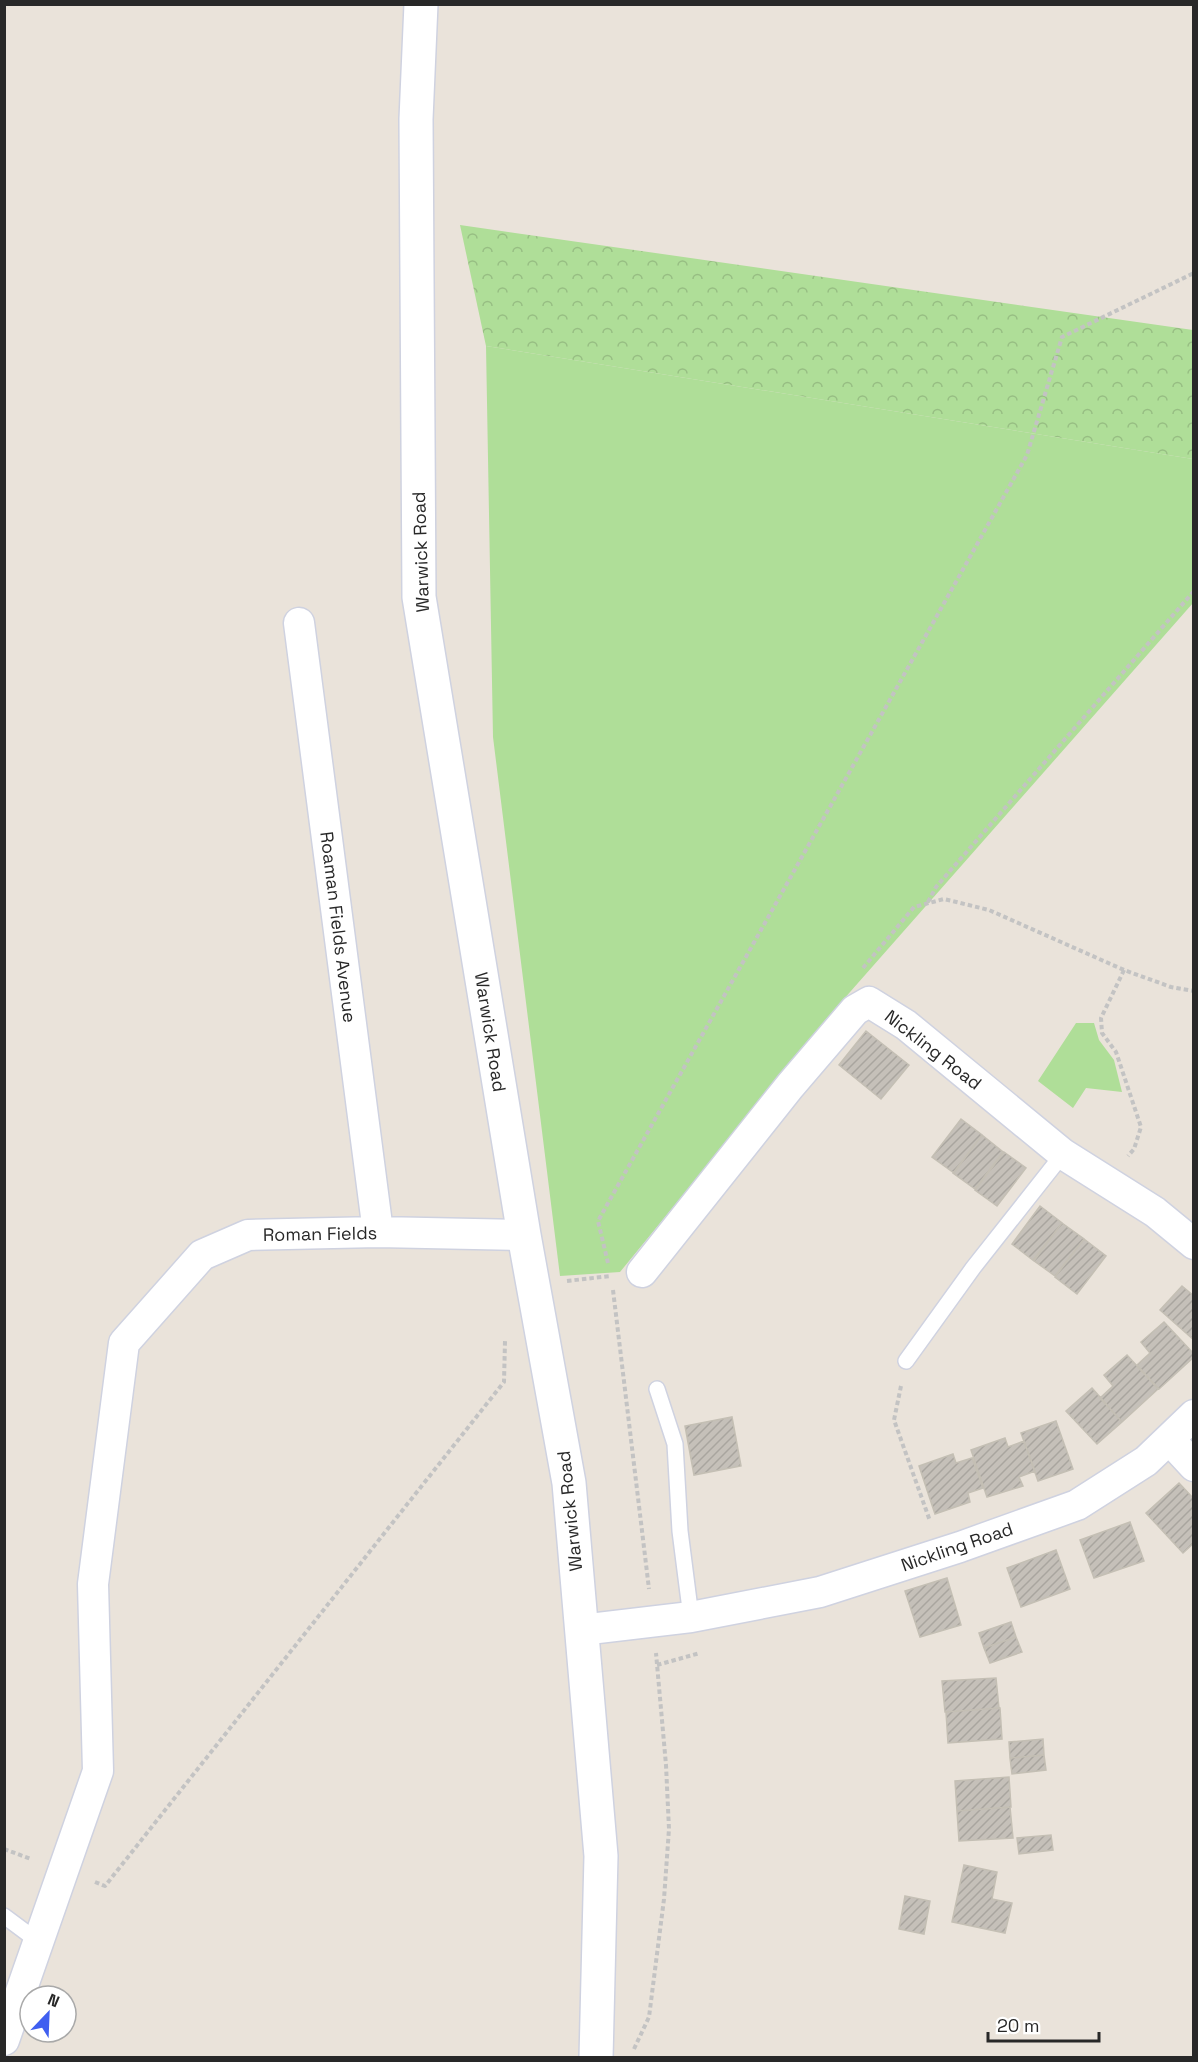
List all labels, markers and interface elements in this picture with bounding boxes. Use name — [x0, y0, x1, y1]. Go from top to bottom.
street label: Warwick Road — [407, 491, 434, 613]
street label: Roaman Fields Avenue — [315, 830, 362, 1024]
street label: Warwick Road — [470, 970, 511, 1093]
street label: Nickling Road — [880, 1005, 986, 1095]
street label: Roman Fields — [263, 1221, 377, 1246]
street label: Warwick Road — [552, 1450, 587, 1572]
street label: Nickling Road — [898, 1517, 1016, 1576]
north arrow — [18, 1984, 78, 2044]
text: N — [45, 1989, 63, 2012]
scale bar — [988, 2005, 1099, 2043]
text: 20 m — [997, 2014, 1040, 2037]

